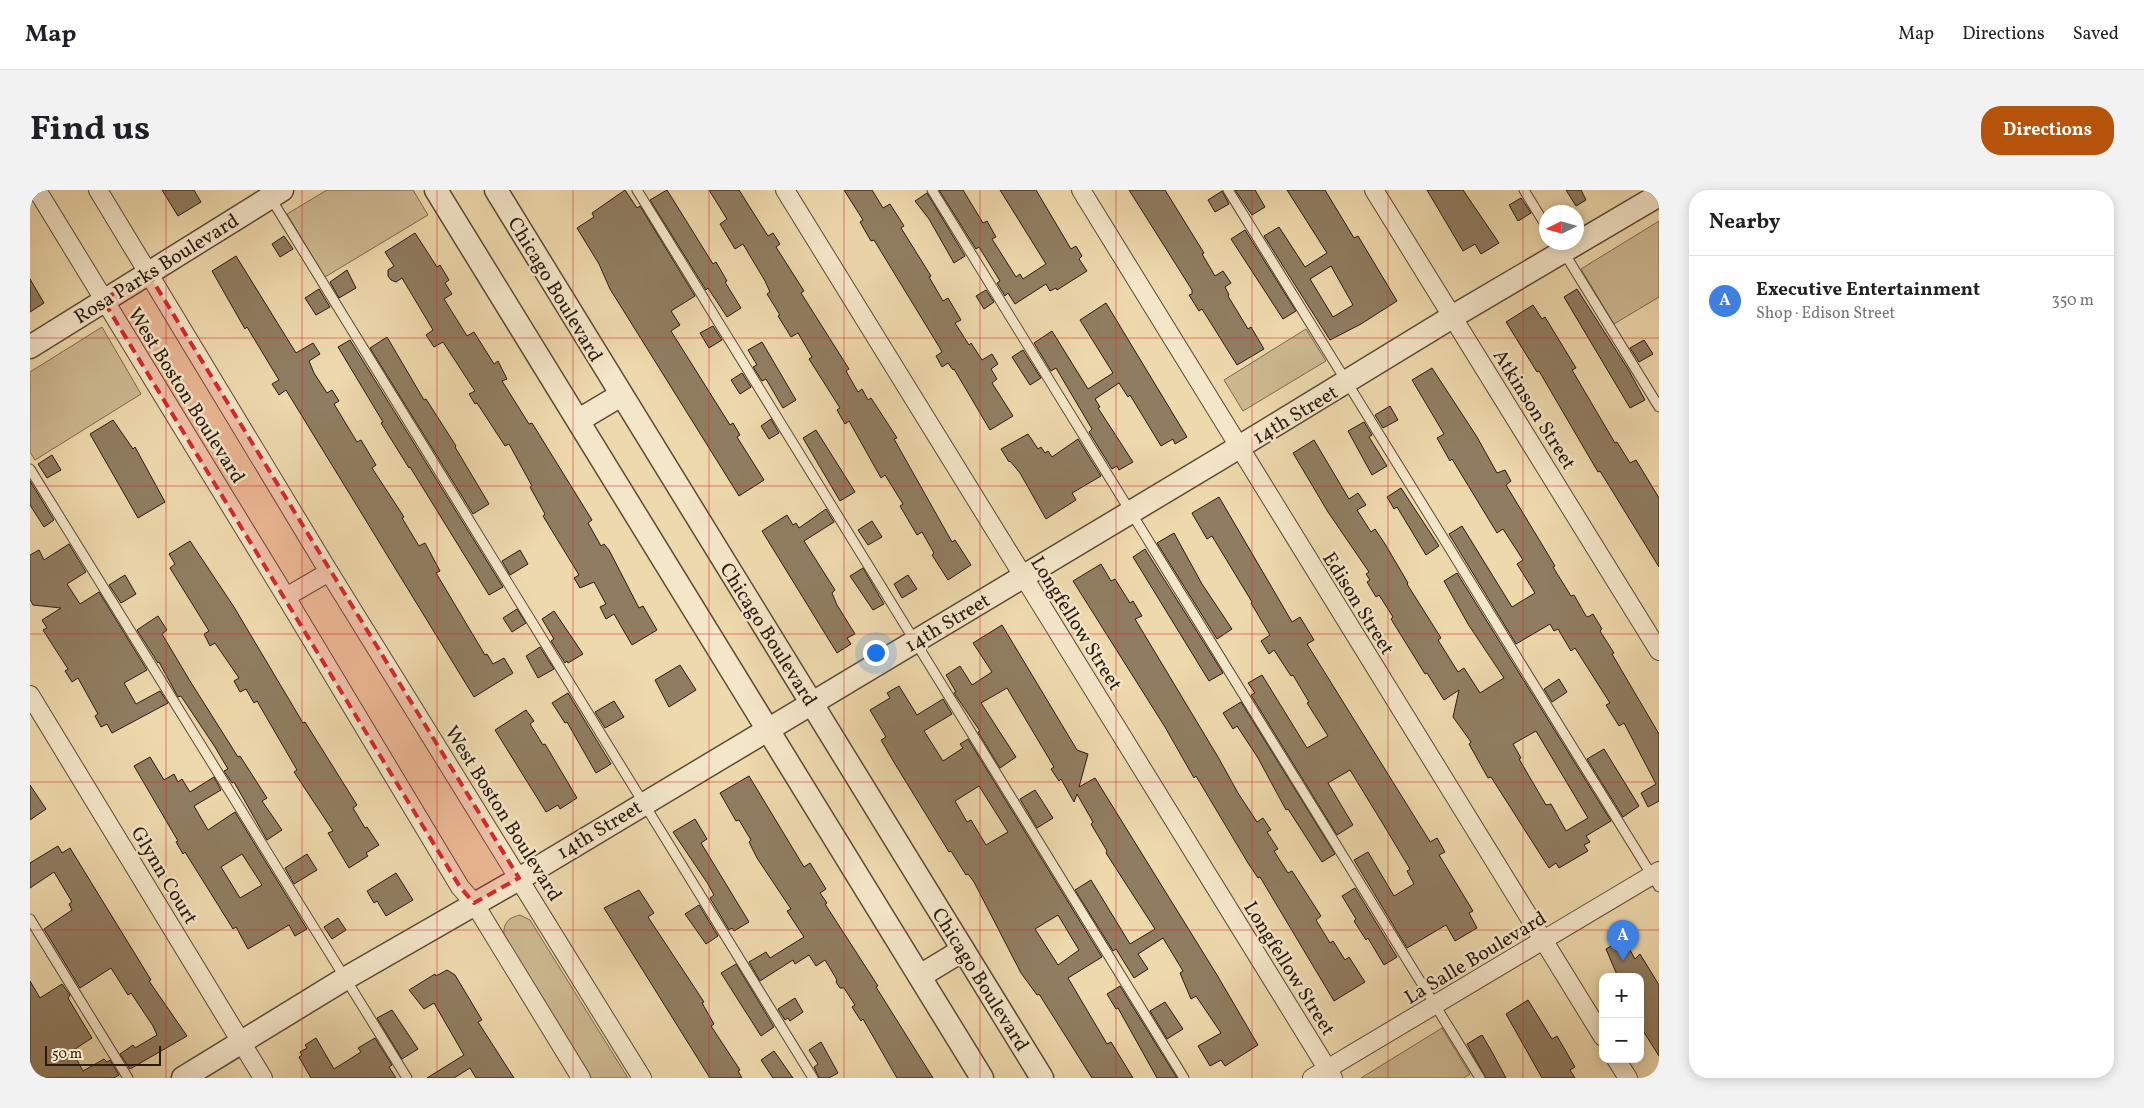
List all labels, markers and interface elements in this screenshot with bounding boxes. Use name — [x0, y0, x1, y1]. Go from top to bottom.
text: Map — [25, 18, 76, 52]
text: Map — [1898, 22, 1934, 47]
text: Directions — [1962, 22, 2045, 47]
text: Saved — [2073, 22, 2119, 47]
text: Find us — [30, 106, 150, 154]
button: Directions — [1981, 106, 2114, 155]
north arrow — [1539, 205, 1584, 250]
street label: Rosa Parks Boulevard — [69, 208, 245, 332]
text: Nearby — [1709, 208, 1780, 237]
street label: Chicago Boulevard — [500, 212, 609, 368]
text: Executive Entertainment — [1756, 277, 1980, 303]
text: A — [1719, 290, 1731, 312]
text: 350 m — [2051, 290, 2094, 312]
street label: West Boston Boulevard — [120, 303, 251, 489]
text: Shop · Edison Street — [1756, 303, 1895, 325]
street label: Atkinson Street — [1485, 344, 1582, 476]
street label: 14th Street — [1248, 379, 1344, 452]
street label: Edison Street — [1314, 547, 1400, 661]
street label: Longfellow Street — [1023, 551, 1128, 697]
street label: Chicago Boulevard — [712, 558, 823, 712]
street label: 14th Street — [900, 587, 996, 660]
your location — [863, 640, 889, 666]
street label: West Boston Boulevard — [437, 721, 568, 907]
street label: 14th Street — [552, 794, 648, 867]
street label: Glynn Court — [123, 822, 204, 930]
street label: Longfellow Street — [1236, 896, 1341, 1042]
street label: Chicago Boulevard — [924, 903, 1035, 1057]
street label: La Salle Boulevard — [1400, 905, 1552, 1012]
pin: A — [1607, 920, 1639, 961]
map controls — [1599, 973, 1644, 1063]
button: + — [1599, 973, 1644, 1018]
button: − — [1599, 1018, 1644, 1063]
scale bar — [45, 1043, 161, 1066]
text: 50 m — [52, 1045, 82, 1064]

